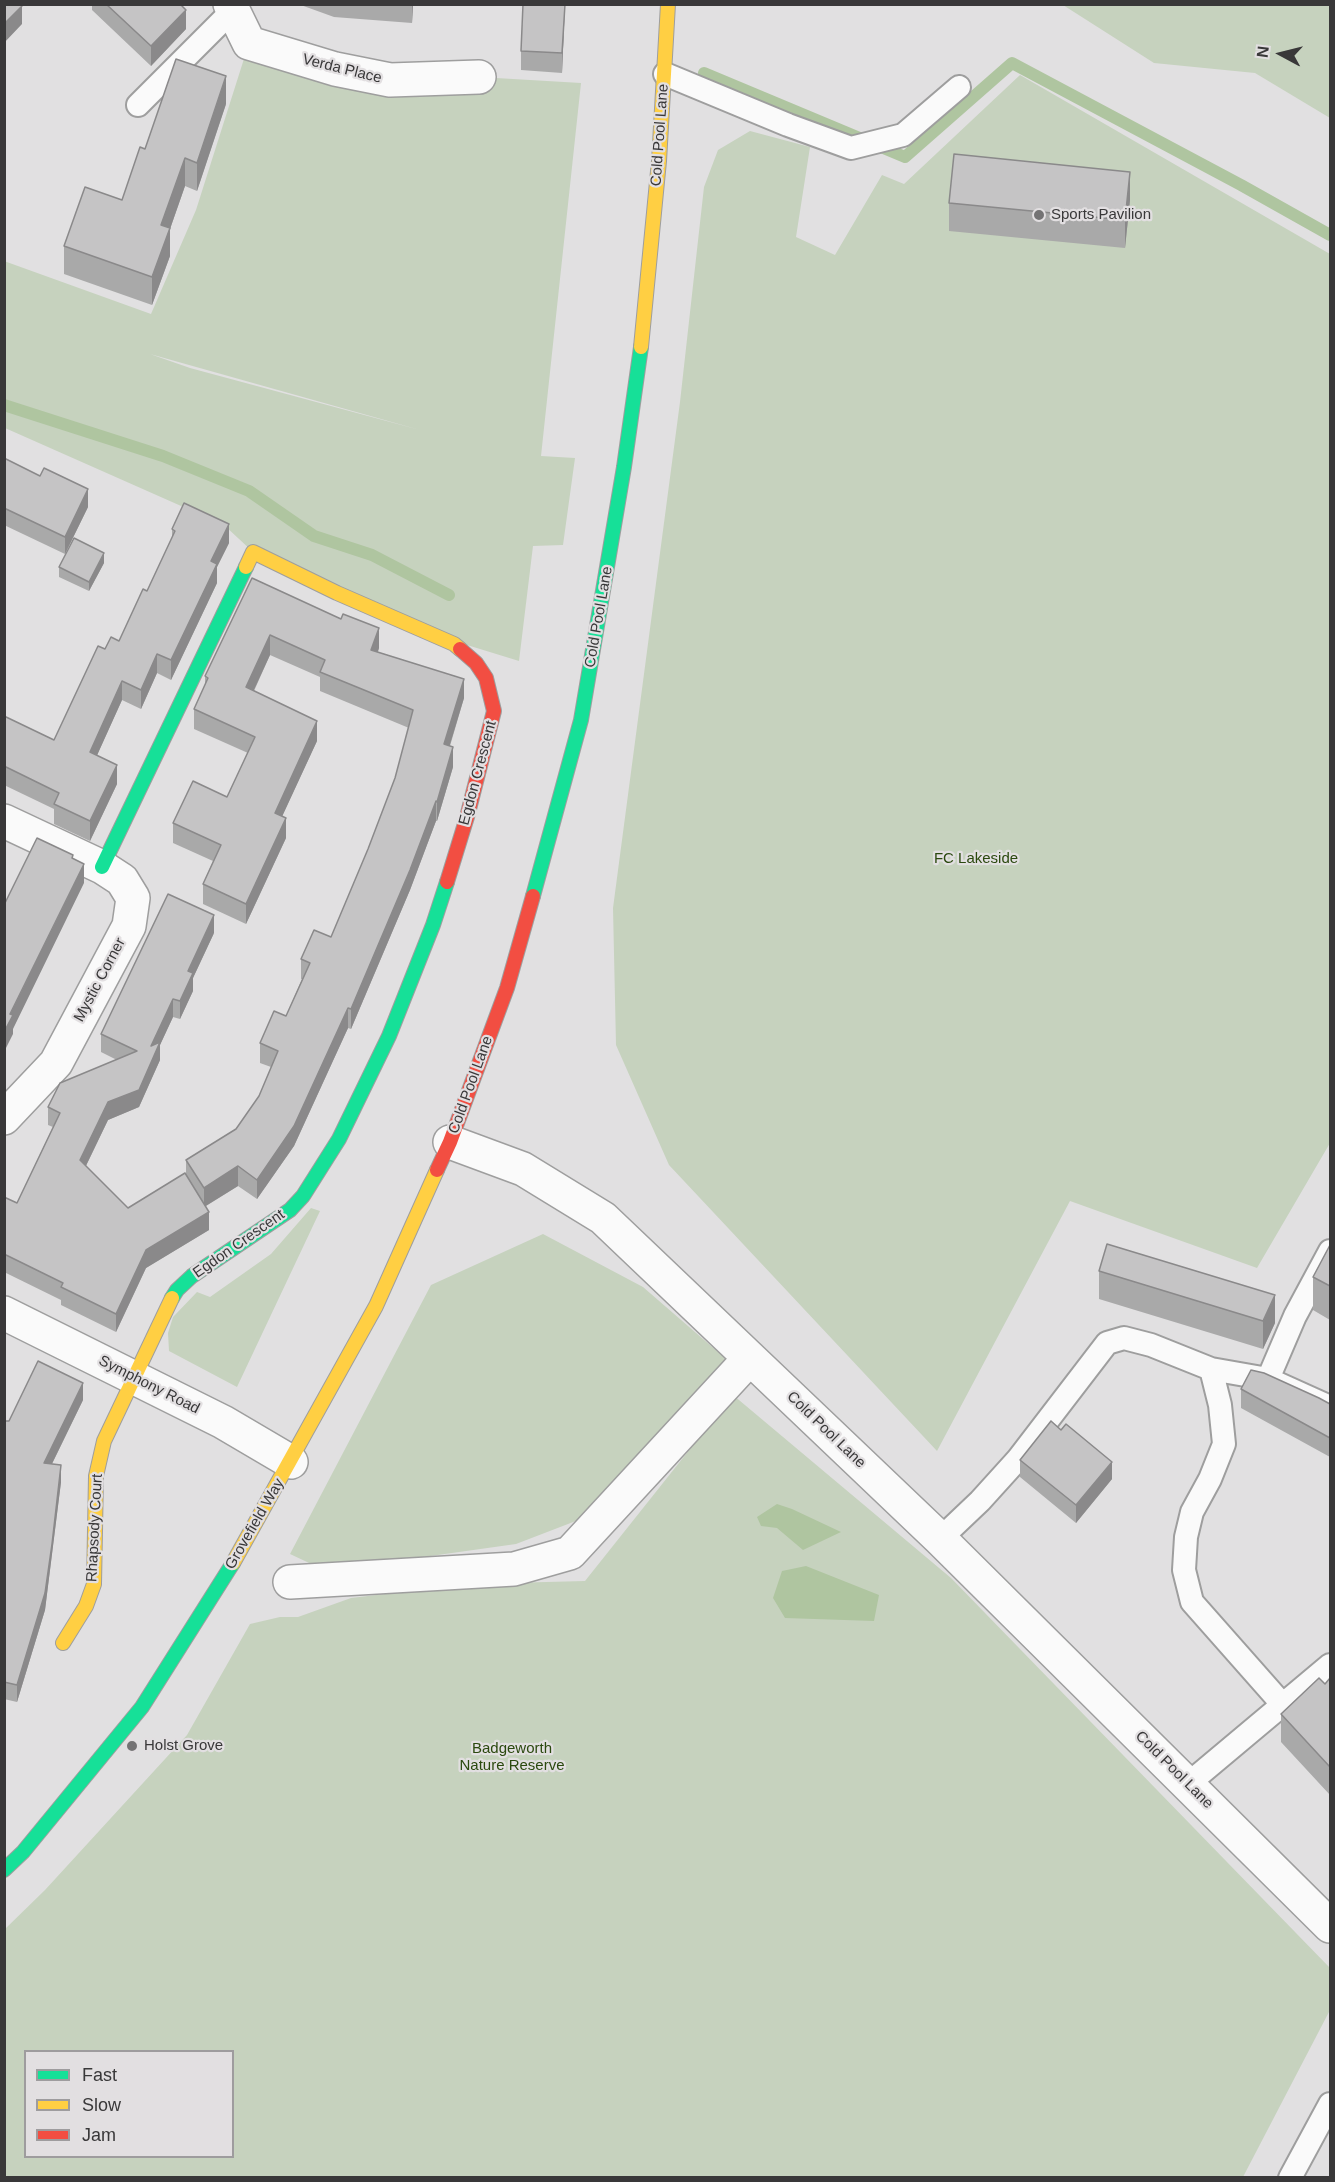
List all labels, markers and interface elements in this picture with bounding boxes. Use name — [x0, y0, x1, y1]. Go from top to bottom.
north arrow — [1251, 24, 1311, 84]
text: N — [1253, 45, 1272, 59]
street label: Verda Place — [301, 50, 383, 88]
street label: Cold Pool Lane — [647, 83, 673, 187]
place label: Sports Pavilion — [1051, 206, 1151, 224]
marker: Sports Pavilion — [1032, 208, 1046, 222]
street label: Cold Pool Lane — [581, 565, 617, 669]
street label: Egdon Crescent — [455, 719, 501, 827]
park label: FC Lakeside — [934, 850, 1018, 868]
street label: Mystic Corner — [70, 935, 130, 1025]
street label: Cold Pool Lane — [445, 1034, 497, 1136]
street label: Egdon Crescent — [190, 1206, 288, 1282]
street label: Symphony Road — [96, 1352, 202, 1418]
street label: Cold Pool Lane — [783, 1388, 869, 1472]
street label: Rhapsody Court — [83, 1473, 107, 1583]
street label: Grovefield Way — [222, 1475, 288, 1573]
street label: Cold Pool Lane — [1131, 1727, 1217, 1813]
place label: Holst Grove — [144, 1737, 223, 1755]
marker: Holst Grove — [125, 1739, 139, 1753]
park label: Badgeworth Nature Reserve — [459, 1740, 565, 1775]
legend — [24, 2050, 234, 2158]
text: Fast — [82, 2065, 117, 2085]
text: Slow — [82, 2095, 121, 2115]
text: Jam — [82, 2125, 116, 2145]

